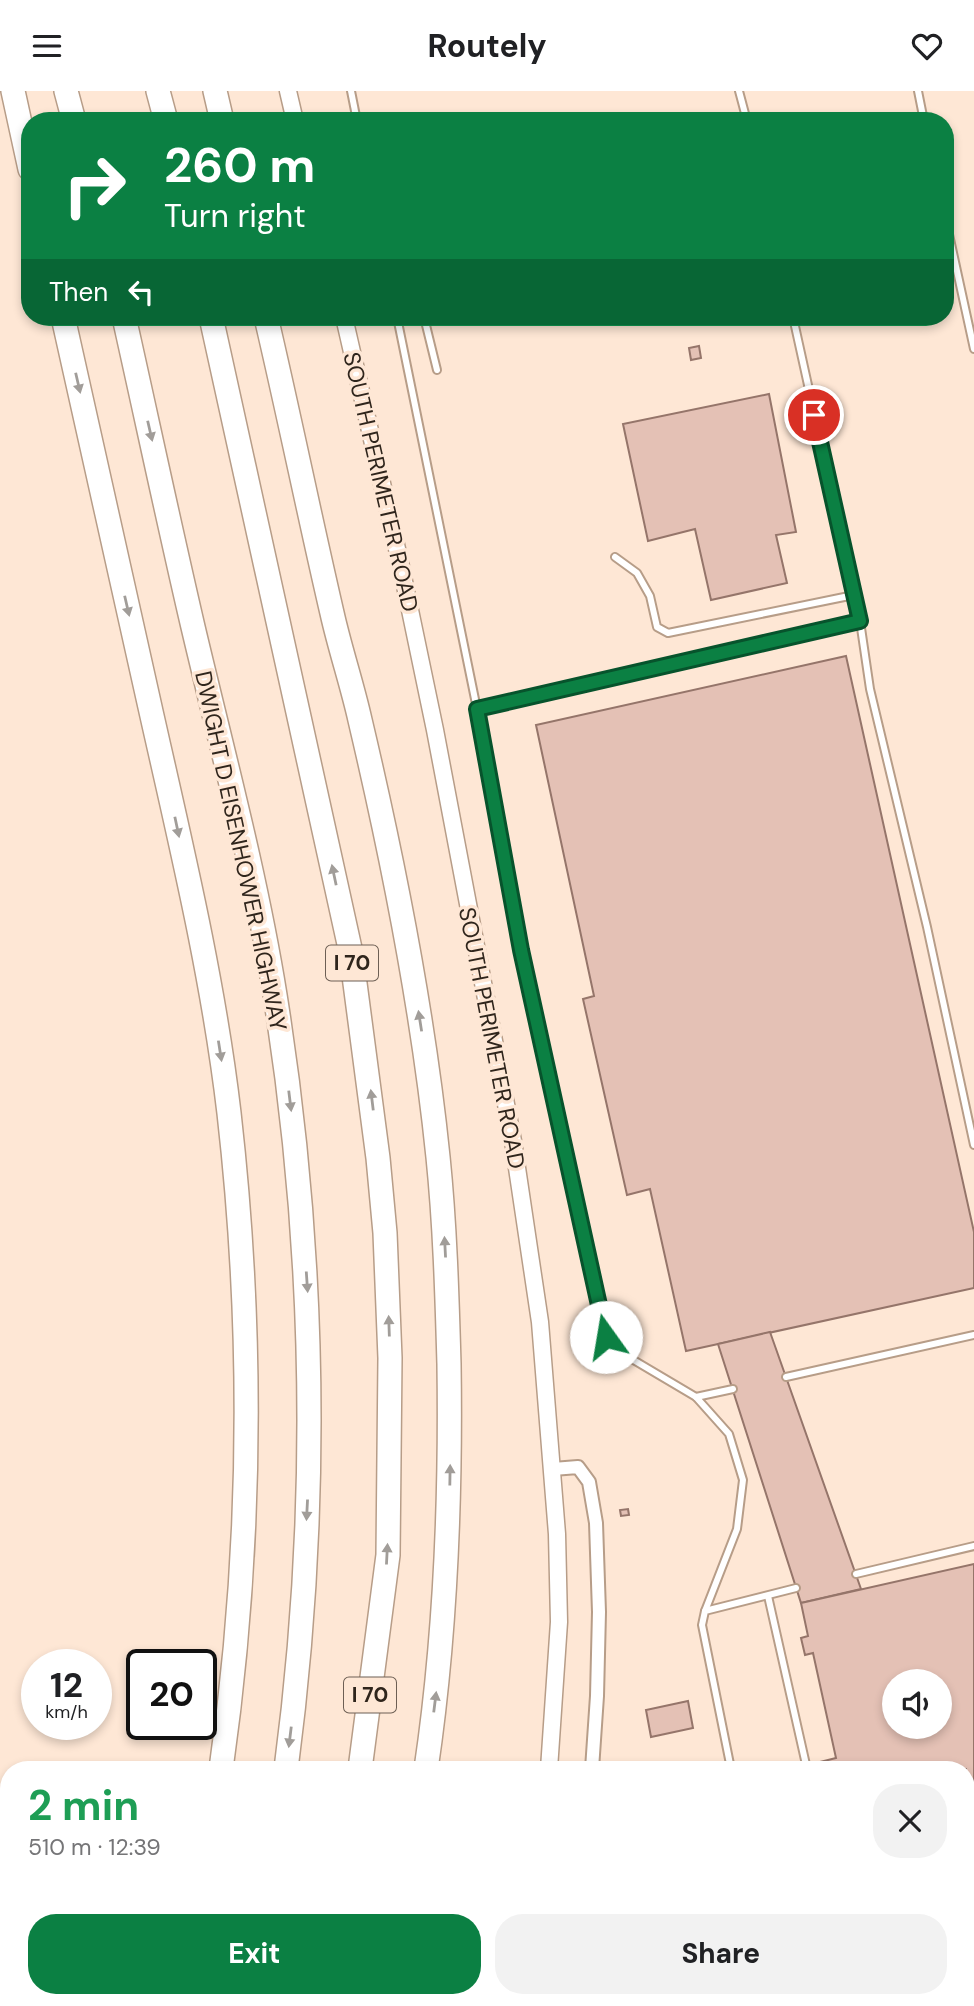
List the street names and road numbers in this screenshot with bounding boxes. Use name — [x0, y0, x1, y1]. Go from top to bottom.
street label: SOUTH PERIMETER ROAD — [336, 349, 426, 615]
street label: DWIGHT D EISENHOWER HIGHWAY — [188, 668, 294, 1034]
street label: SOUTH PERIMETER ROAD — [452, 905, 532, 1171]
road number: I 70 — [326, 945, 378, 981]
road number: I 70 — [344, 1677, 396, 1713]

